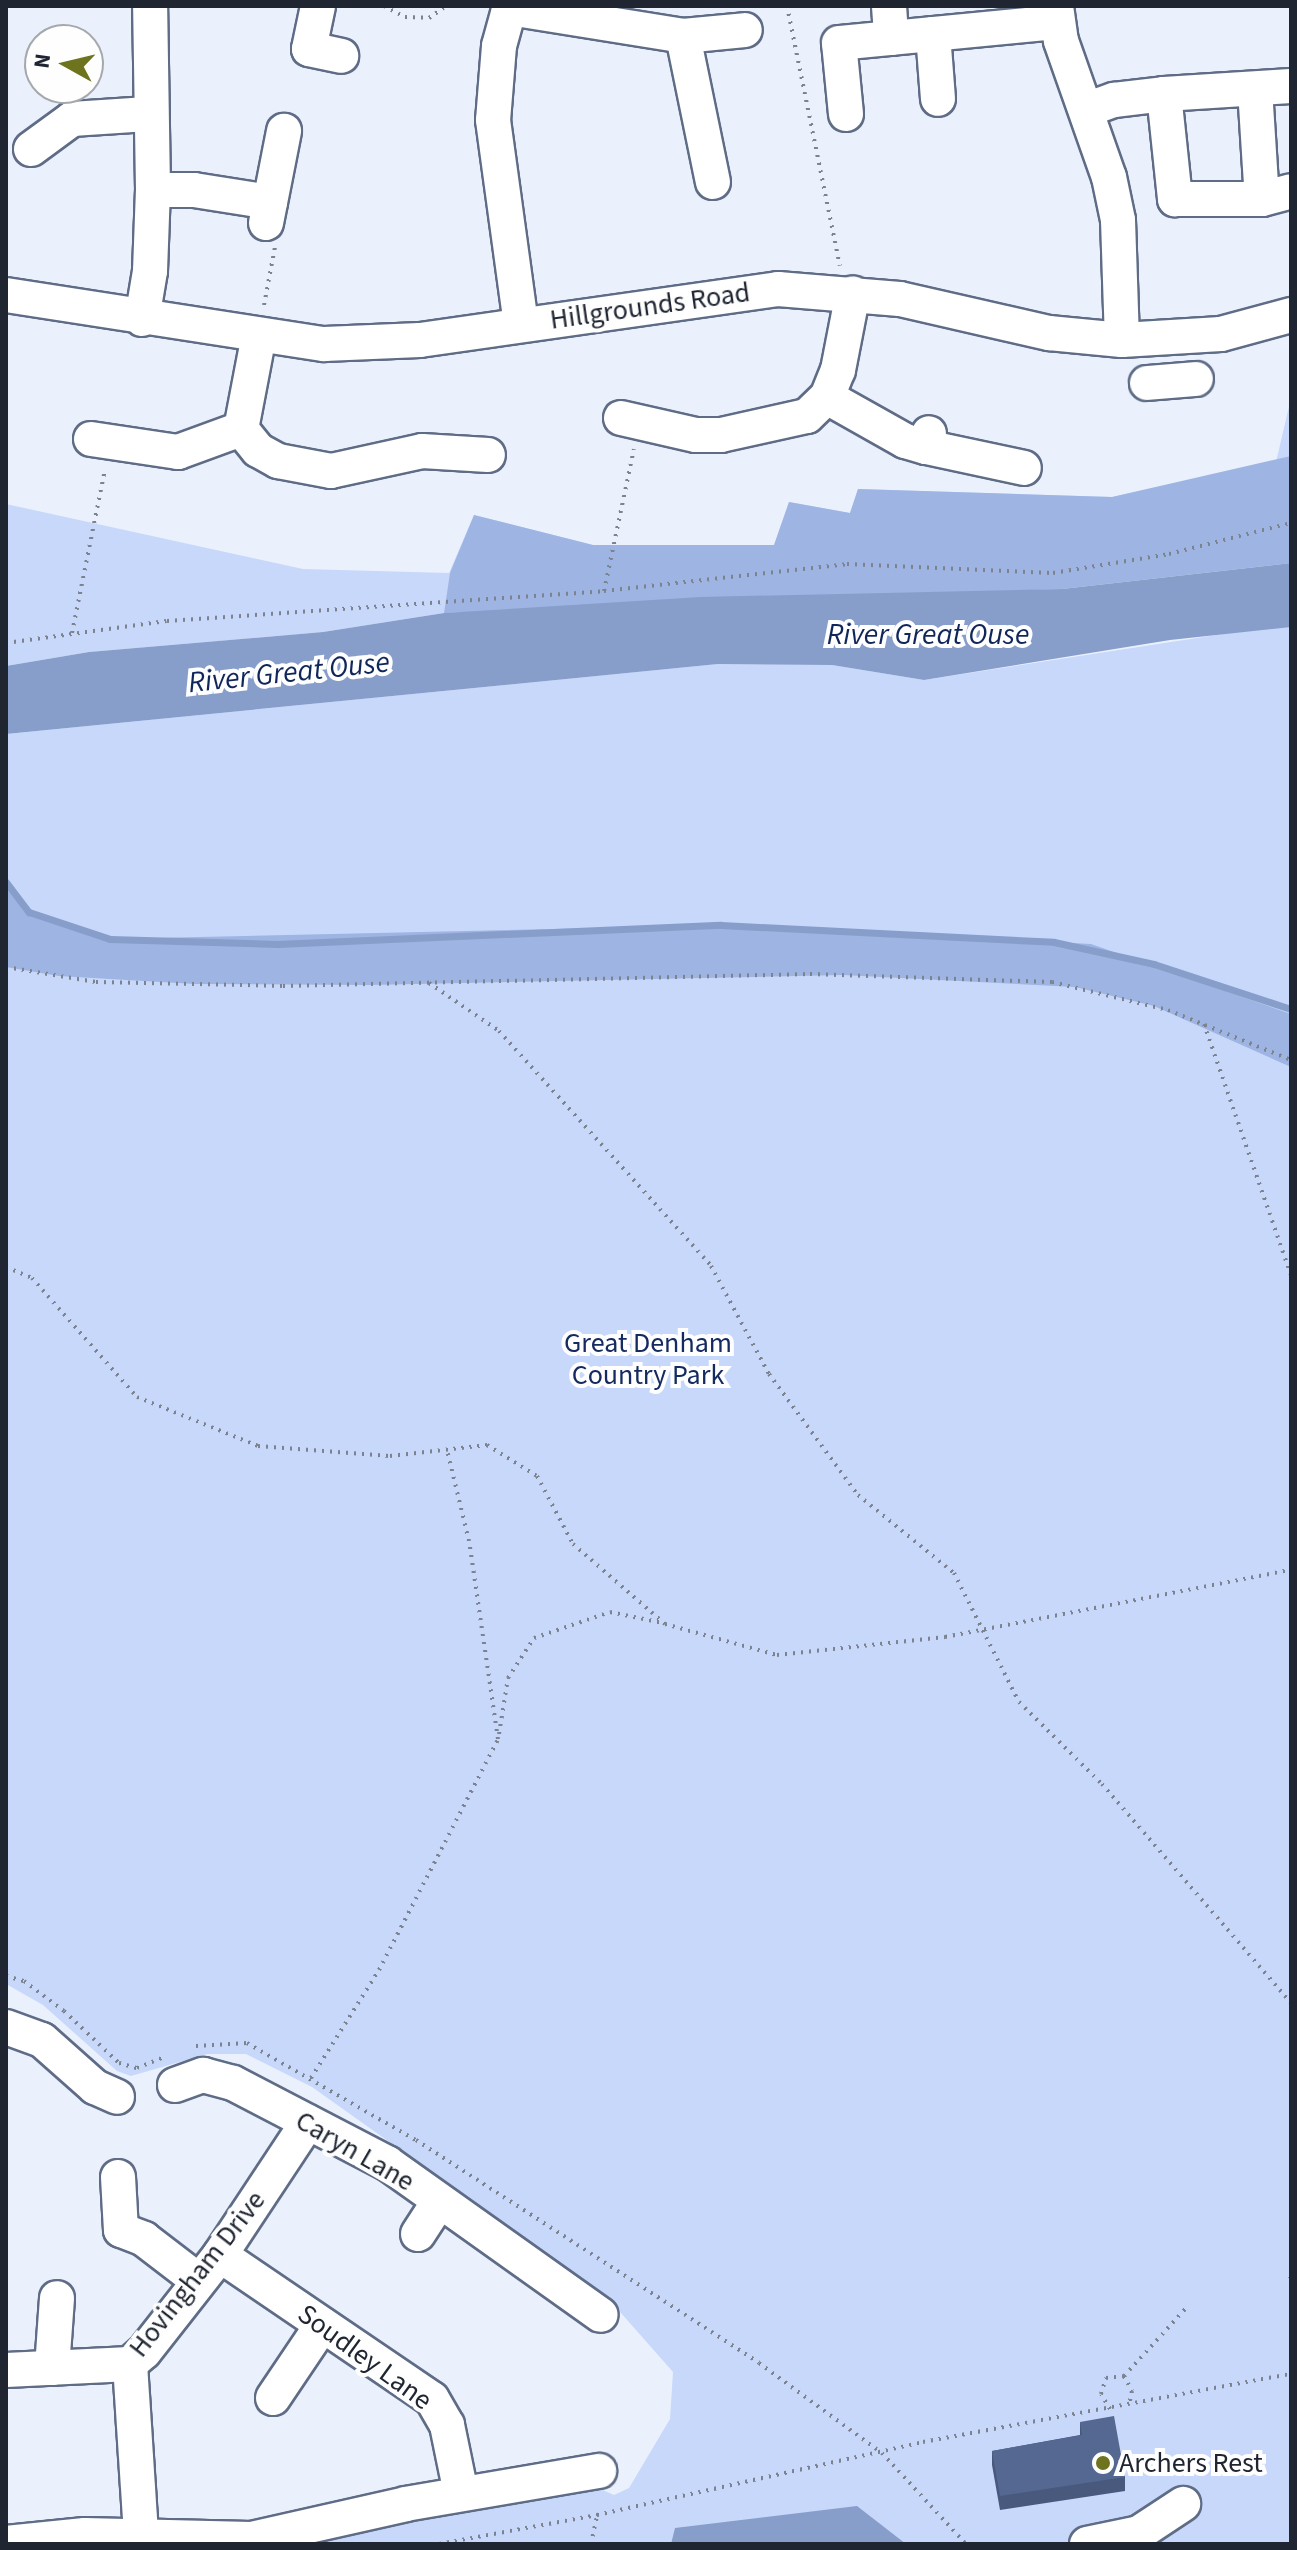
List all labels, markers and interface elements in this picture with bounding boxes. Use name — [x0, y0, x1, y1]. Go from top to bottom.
north arrow — [24, 24, 104, 104]
text: N — [25, 51, 59, 70]
street label: Hillgrounds Road — [548, 275, 752, 337]
water label: River Great Ouse — [827, 617, 1029, 653]
water label: River Great Ouse — [186, 645, 392, 701]
park label: Great Denham Country Park — [564, 1326, 732, 1392]
street label: Caryn Lane — [290, 2104, 420, 2198]
street label: Hovingham Drive — [122, 2184, 272, 2364]
street label: Soudley Lane — [291, 2297, 439, 2417]
place label: Archers Rest — [1119, 2446, 1263, 2480]
marker: Archers Rest — [1094, 2454, 1112, 2472]

